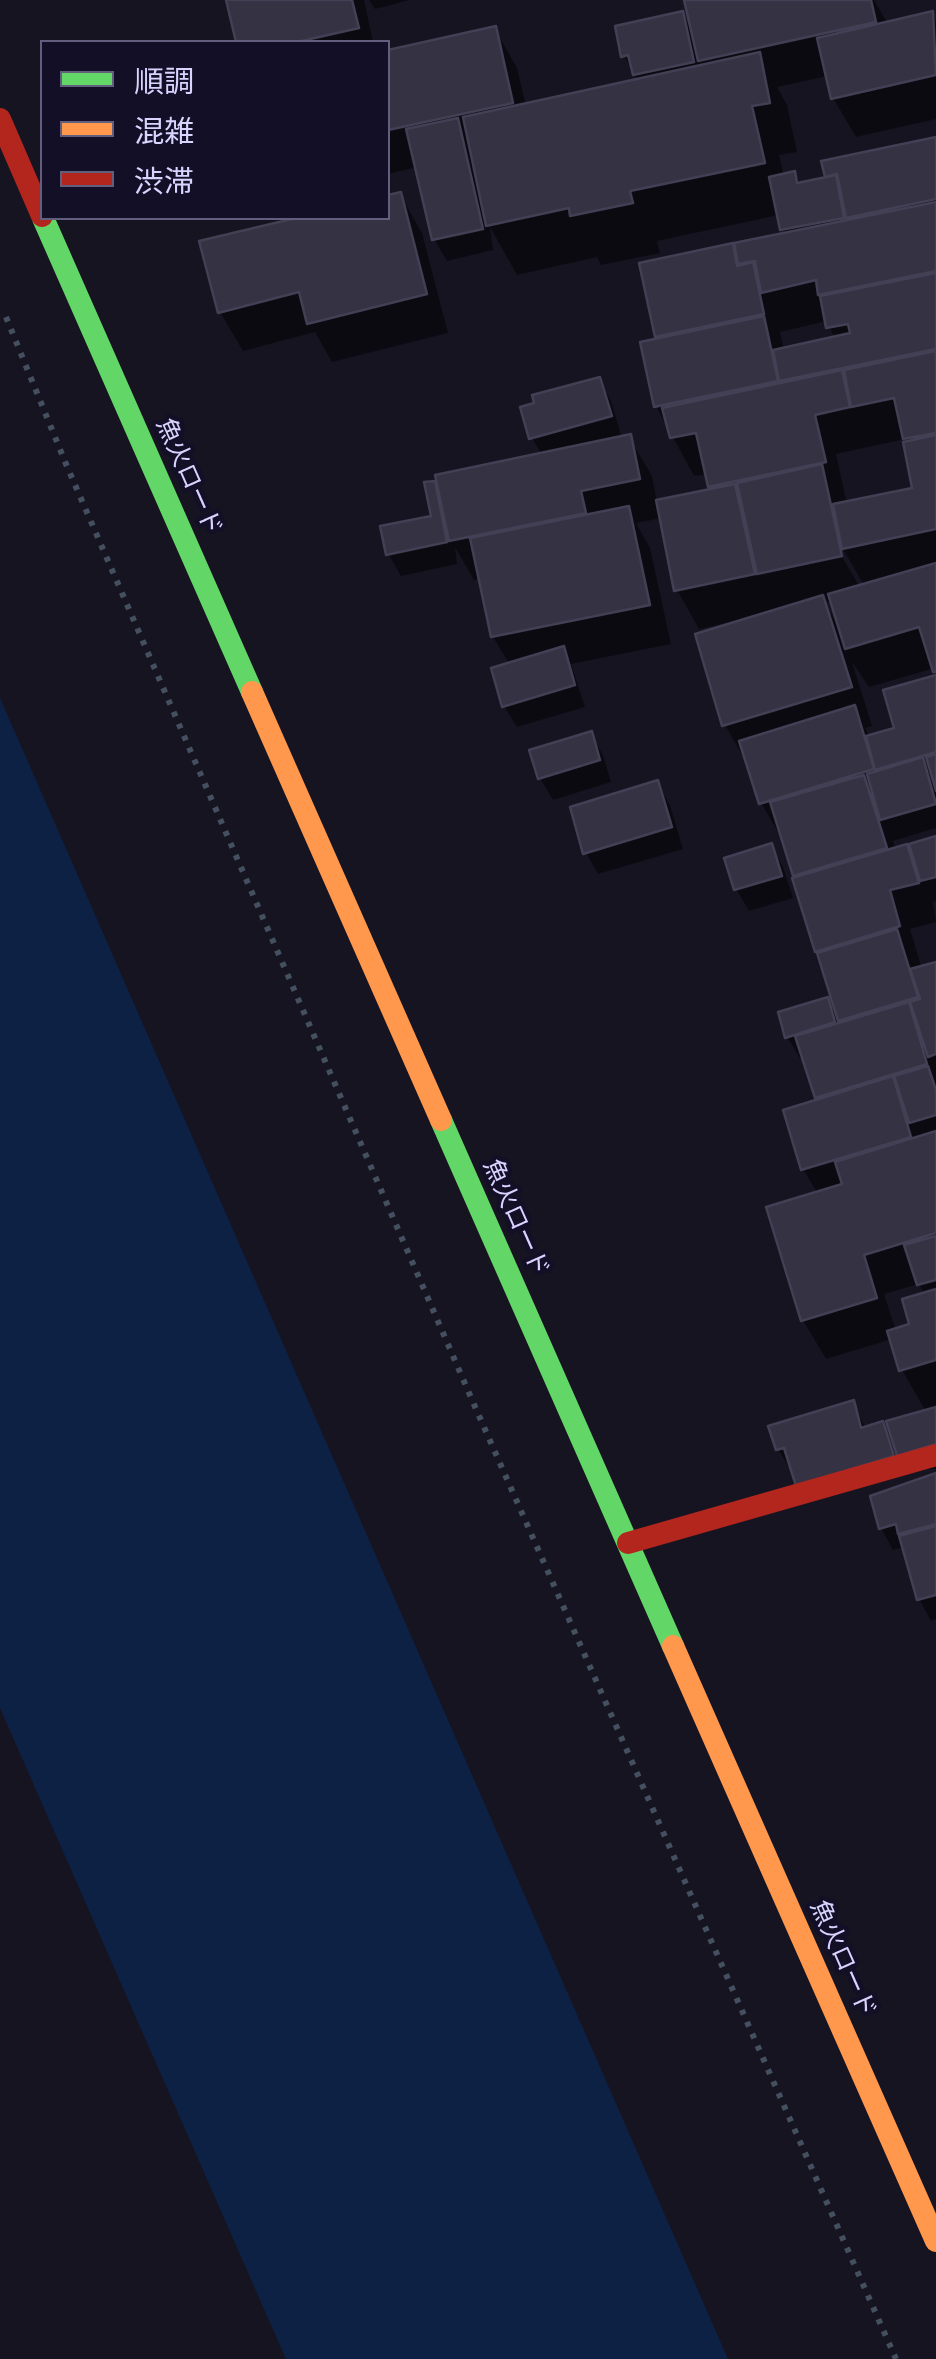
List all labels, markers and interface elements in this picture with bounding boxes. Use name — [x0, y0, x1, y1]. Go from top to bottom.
legend — [40, 40, 390, 220]
text: 順調 — [134, 61, 194, 101]
text: 混雑 — [134, 111, 194, 151]
text: 渋滞 — [134, 161, 194, 201]
street label: 魚火ロード — [149, 414, 227, 540]
street label: 魚火ロード — [476, 1155, 554, 1281]
street label: 魚火ロード — [803, 1896, 881, 2022]

